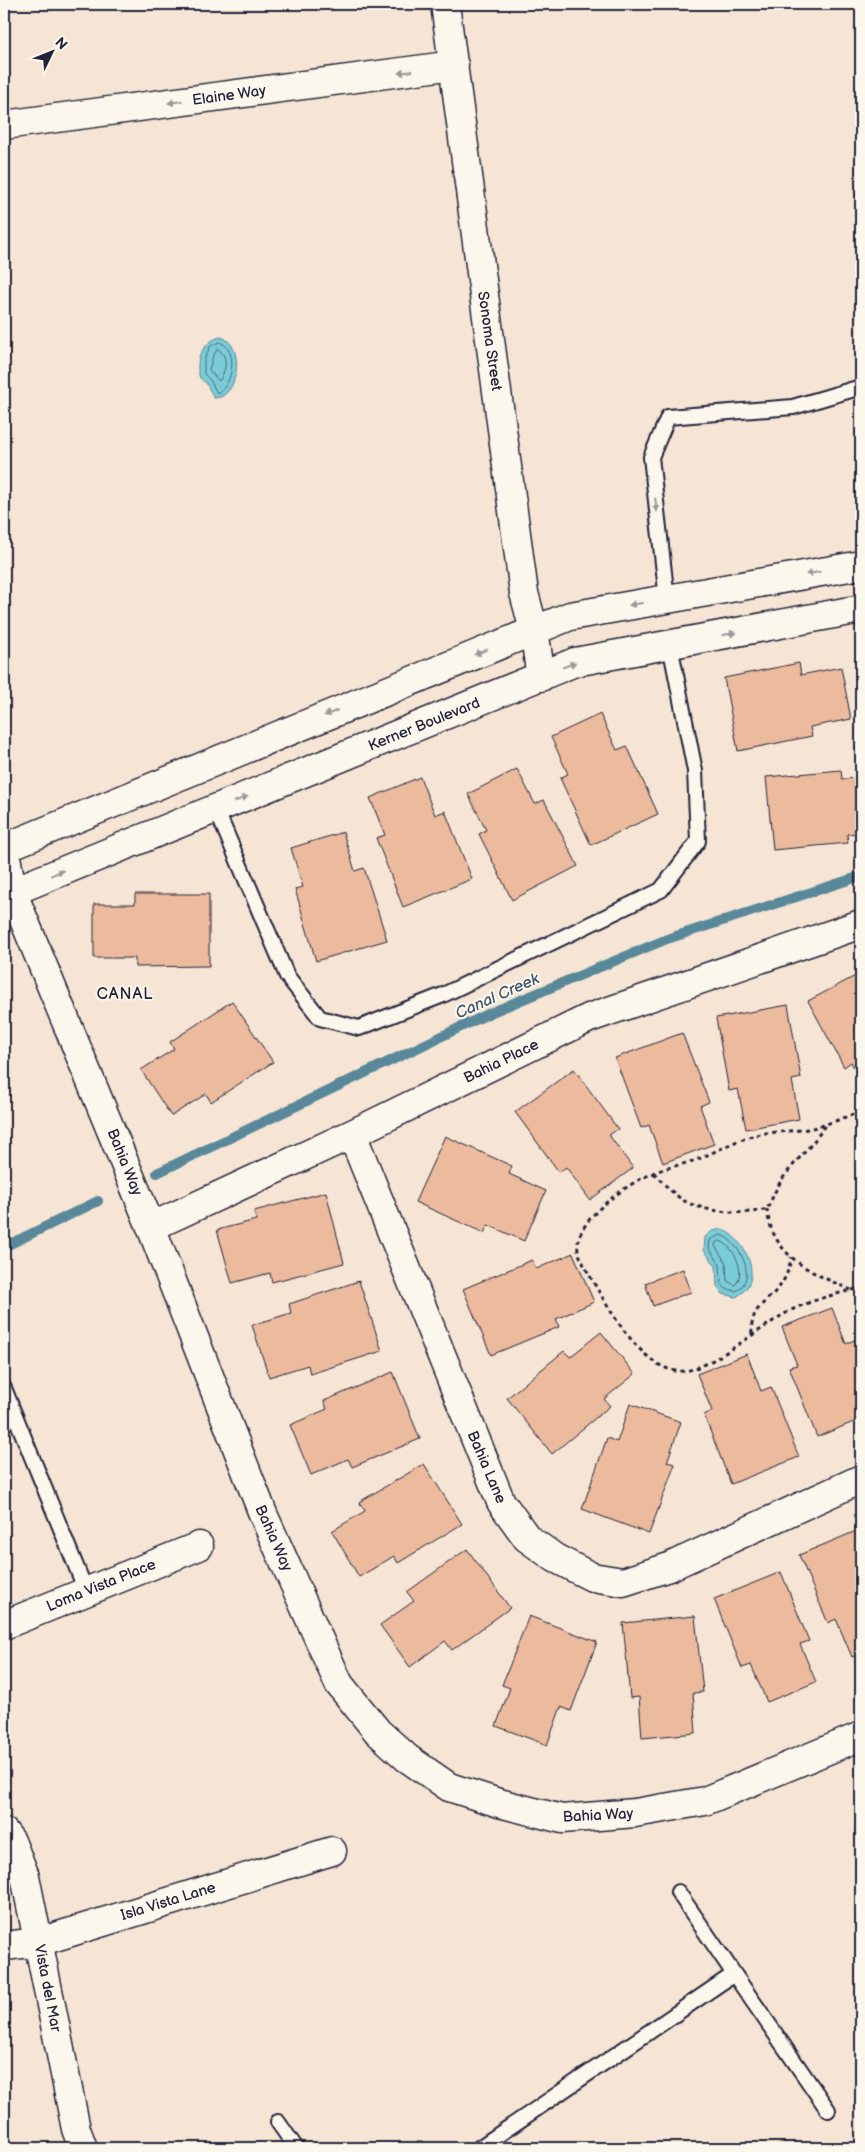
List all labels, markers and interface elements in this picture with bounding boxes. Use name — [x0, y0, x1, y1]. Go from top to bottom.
north arrow — [28, 28, 78, 78]
text: N — [51, 34, 71, 53]
one-way arrow — [397, 68, 413, 76]
street label: Elaine Way — [191, 81, 267, 110]
one-way arrow — [166, 98, 182, 106]
street label: Sonoma Street — [473, 290, 506, 392]
one-way arrow — [653, 498, 661, 514]
one-way arrow — [805, 569, 821, 577]
one-way arrow — [628, 601, 644, 609]
one-way arrow — [721, 629, 737, 637]
one-way arrow — [474, 648, 489, 656]
one-way arrow — [562, 661, 577, 668]
street label: Kerner Boulevard — [365, 693, 483, 756]
one-way arrow — [324, 710, 338, 718]
one-way arrow — [233, 794, 248, 802]
one-way arrow — [50, 868, 65, 876]
water label: Canal Creek — [453, 969, 544, 1023]
district label: CANAL — [96, 985, 154, 1004]
street label: Bahia Place — [461, 1035, 542, 1088]
street label: Bahia Way — [103, 1126, 147, 1199]
street label: Bahia Lane — [463, 1428, 510, 1506]
street label: Bahia Way — [251, 1502, 297, 1575]
street label: Loma Vista Place — [44, 1555, 159, 1616]
street label: Bahia Way — [562, 1804, 634, 1827]
street label: Isla Vista Lane — [118, 1878, 218, 1925]
street label: Vista del Mar — [30, 1943, 65, 2034]

